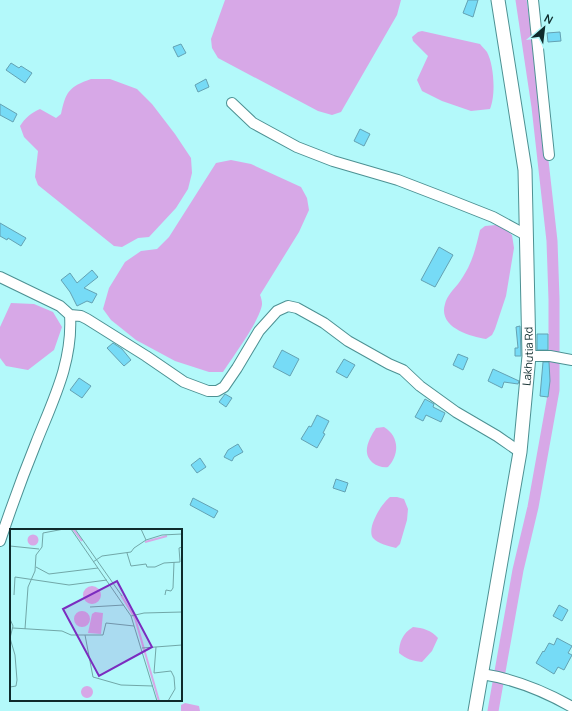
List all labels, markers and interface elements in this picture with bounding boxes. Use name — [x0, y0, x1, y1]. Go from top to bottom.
north arrow — [524, 8, 564, 48]
text: N — [542, 10, 556, 27]
street label: Lakhutia Rd — [518, 327, 536, 386]
inset map — [10, 529, 182, 701]

